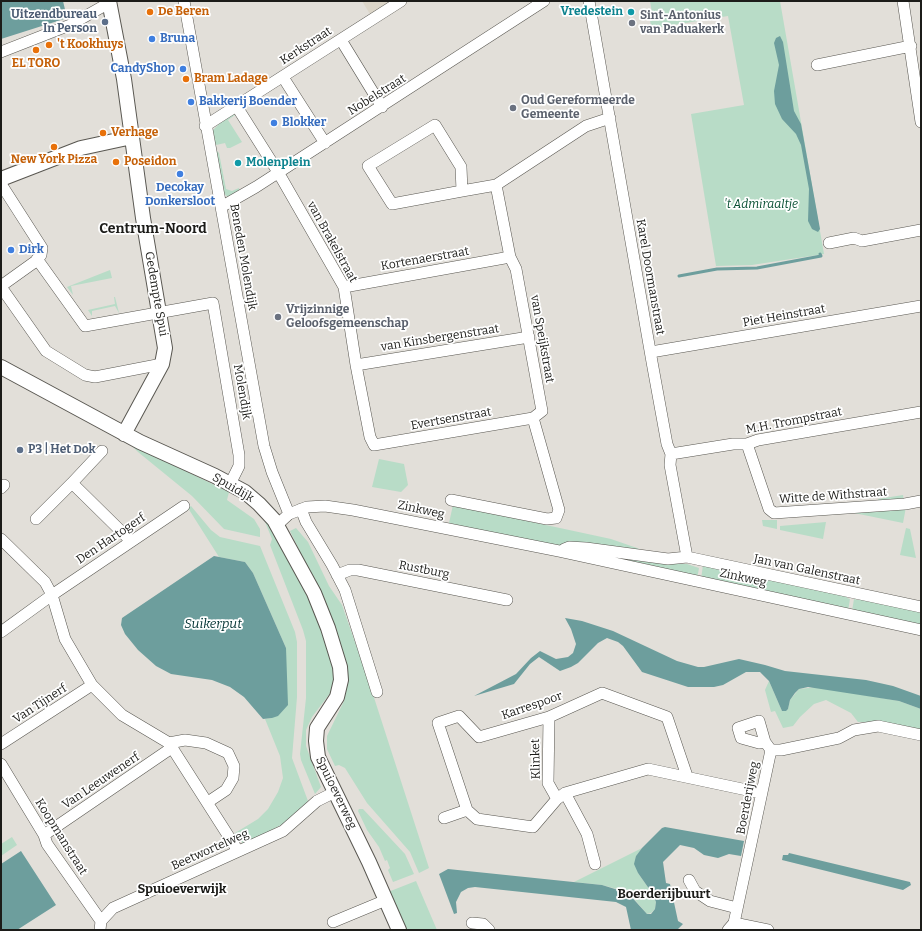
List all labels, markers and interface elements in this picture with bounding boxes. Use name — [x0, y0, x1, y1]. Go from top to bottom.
place label: De Beren — [158, 5, 209, 19]
place label: Vredestein — [560, 5, 623, 19]
marker: De Beren — [145, 7, 155, 17]
marker: Vredestein — [626, 7, 636, 17]
place label: Uitzendbureau In Person — [11, 8, 97, 36]
place label: Sint-Antonius van Paduakerk — [640, 9, 724, 37]
marker: Uitzendbureau In Person — [100, 17, 110, 27]
marker: Sint-Antonius van Paduakerk — [627, 18, 637, 28]
street label: Kerkstraat — [278, 24, 334, 68]
place label: Bruna — [160, 32, 195, 46]
marker: Bruna — [147, 34, 157, 44]
place label: 't Kookhuys — [57, 38, 123, 52]
marker: 't Kookhuys — [44, 40, 54, 50]
marker: EL TORO — [31, 45, 41, 55]
place label: EL TORO — [12, 57, 60, 71]
place label: CandyShop — [110, 62, 175, 76]
marker: CandyShop — [178, 64, 188, 74]
place label: Bram Ladage — [194, 72, 268, 86]
street label: Nobelstraat — [345, 72, 409, 118]
marker: Bram Ladage — [181, 74, 191, 84]
place label: Oud Gereformeerde Gemeente — [521, 94, 635, 122]
place label: Bakkerij Boender — [199, 95, 297, 109]
marker: Bakkerij Boender — [186, 97, 196, 107]
marker: Oud Gereformeerde Gemeente — [508, 103, 518, 113]
place label: Blokker — [282, 116, 326, 130]
marker: Blokker — [269, 118, 279, 128]
place label: Verhage — [111, 126, 158, 140]
marker: Verhage — [98, 128, 108, 138]
marker: New York Pizza — [49, 142, 59, 152]
place label: New York Pizza — [11, 153, 97, 167]
place label: Poseidon — [124, 155, 176, 169]
place label: Molenplein — [246, 156, 310, 170]
marker: Poseidon — [111, 157, 121, 167]
marker: Molenplein — [233, 158, 243, 168]
marker: Decokay Donkersloot — [175, 169, 185, 179]
place label: Decokay Donkersloot — [145, 181, 215, 209]
park label: 't Admiraaltje — [724, 198, 798, 212]
street label: van Brakelstraat — [304, 199, 360, 285]
street label: Beneden Molendijk — [227, 203, 259, 311]
street label: Karel Doormanstraat — [633, 218, 667, 336]
district label: Centrum-Noord — [99, 221, 207, 237]
place label: Dirk — [19, 243, 44, 257]
street label: Kortenaerstraat — [380, 244, 470, 274]
marker: Dirk — [6, 245, 16, 255]
street label: Gedempte Spui — [141, 251, 171, 337]
street label: van Speijkstraat — [527, 294, 557, 384]
street label: Piet Heinstraat — [742, 302, 826, 330]
place label: Vrijzinnige Geloofsgemeenschap — [286, 303, 408, 331]
marker: Vrijzinnige Geloofsgemeenschap — [273, 312, 283, 322]
street label: van Kinsbergenstraat — [380, 322, 500, 354]
street label: Molendijk — [230, 363, 254, 421]
street label: Evertsenstraat — [410, 405, 492, 433]
street label: M.H. Trompstraat — [745, 405, 843, 437]
place label: P3 | Het Dok — [28, 443, 96, 457]
marker: P3 | Het Dok — [15, 445, 25, 455]
street label: Spuidijk — [210, 470, 256, 506]
street label: Witte de Withstraat — [778, 485, 888, 507]
street label: Zinkweg — [396, 498, 446, 522]
street label: Den Hartogerf — [74, 511, 148, 567]
street label: Jan van Galenstraat — [753, 552, 861, 588]
street label: Rustburg — [397, 558, 451, 582]
street label: Zinkweg — [718, 566, 768, 590]
water label: Suikerput — [184, 616, 242, 632]
street label: Van Tijnerf — [11, 681, 69, 727]
street label: Karrespoor — [500, 689, 564, 723]
street label: Klinket — [528, 739, 544, 779]
street label: Van Leeuwenerf — [60, 750, 142, 812]
street label: Spuioeverweg — [312, 754, 360, 832]
street label: Boerderijweg — [734, 760, 762, 836]
street label: Koopmanstraat — [32, 796, 90, 878]
street label: Beetwortelweg — [169, 827, 251, 873]
district label: Spuioeverwijk — [137, 881, 227, 897]
district label: Boerderijbuurt — [617, 886, 711, 902]

